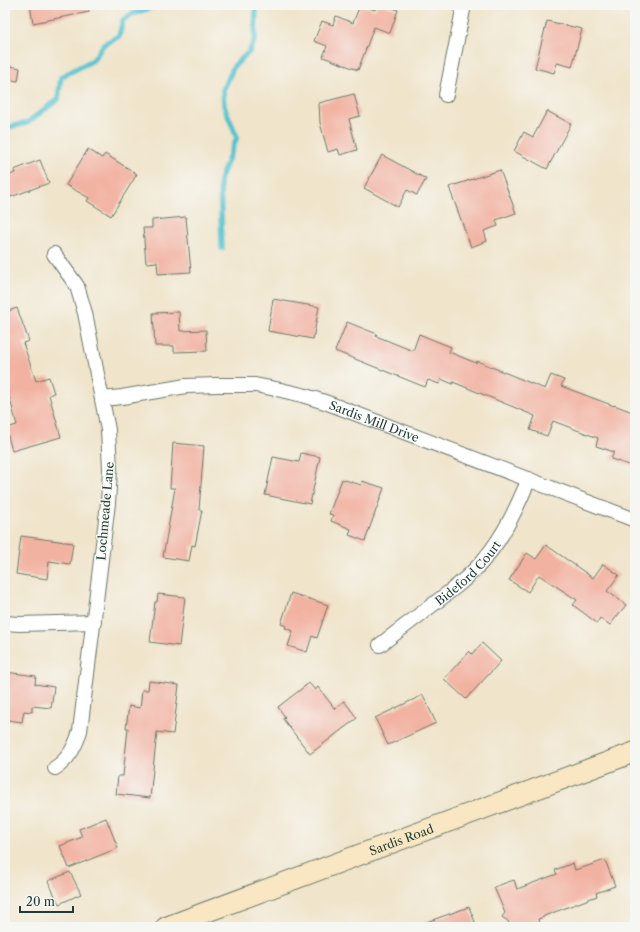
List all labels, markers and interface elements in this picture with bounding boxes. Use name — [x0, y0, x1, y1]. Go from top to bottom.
street label: Sardis Mill Drive — [327, 397, 422, 445]
street label: Lochmeade Lane — [93, 461, 117, 561]
street label: Bideford Court — [432, 537, 504, 608]
street label: Sardis Road — [367, 820, 436, 858]
scale bar — [20, 888, 73, 914]
text: 20 m — [26, 894, 55, 909]

